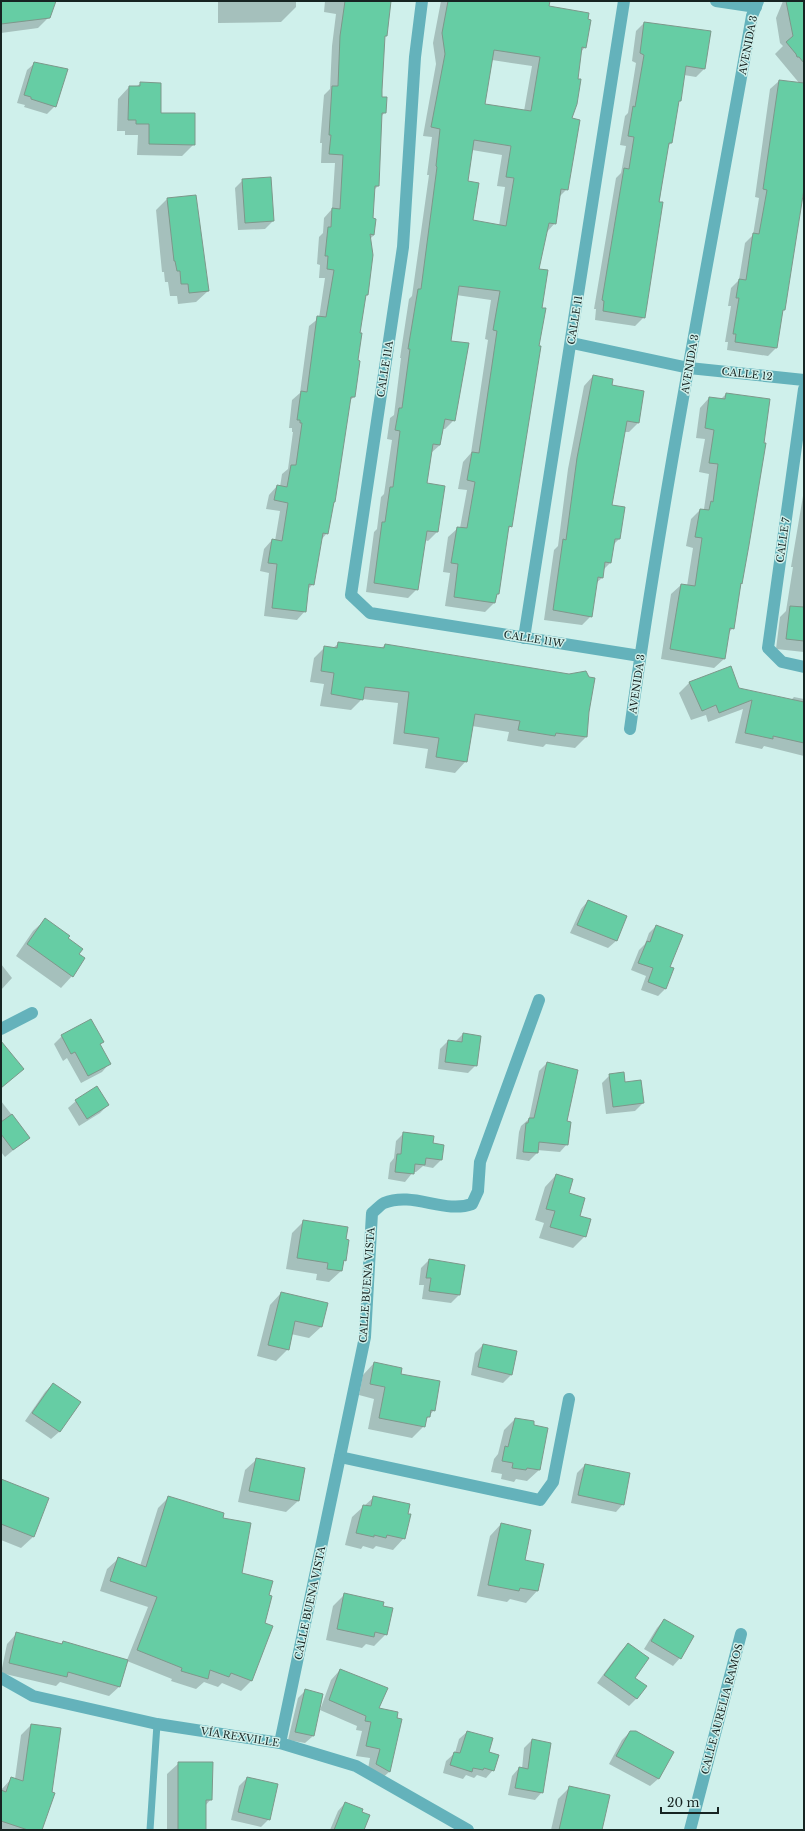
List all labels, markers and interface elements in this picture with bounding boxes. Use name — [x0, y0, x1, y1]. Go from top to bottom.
street label: AVENIDA 3 — [736, 14, 760, 77]
street label: CALLE 11 — [565, 295, 585, 345]
street label: AVENIDA 3 — [678, 333, 702, 396]
street label: CALLE 11A — [374, 340, 396, 398]
street label: CALLE 12 — [721, 365, 773, 383]
street label: CALLE 7 — [773, 516, 793, 563]
street label: CALLE 11W — [503, 628, 565, 650]
street label: AVENIDA 3 — [626, 653, 648, 716]
street label: CALLE BUENA VISTA — [356, 1226, 378, 1343]
street label: CALLE BUENA VISTA — [292, 1545, 328, 1661]
street label: CALLE AURELIA RAMOS — [698, 1642, 746, 1776]
street label: VÍA REXVILLE — [199, 1723, 280, 1750]
scale bar — [661, 1789, 718, 1815]
text: 20 m — [667, 1795, 699, 1810]

